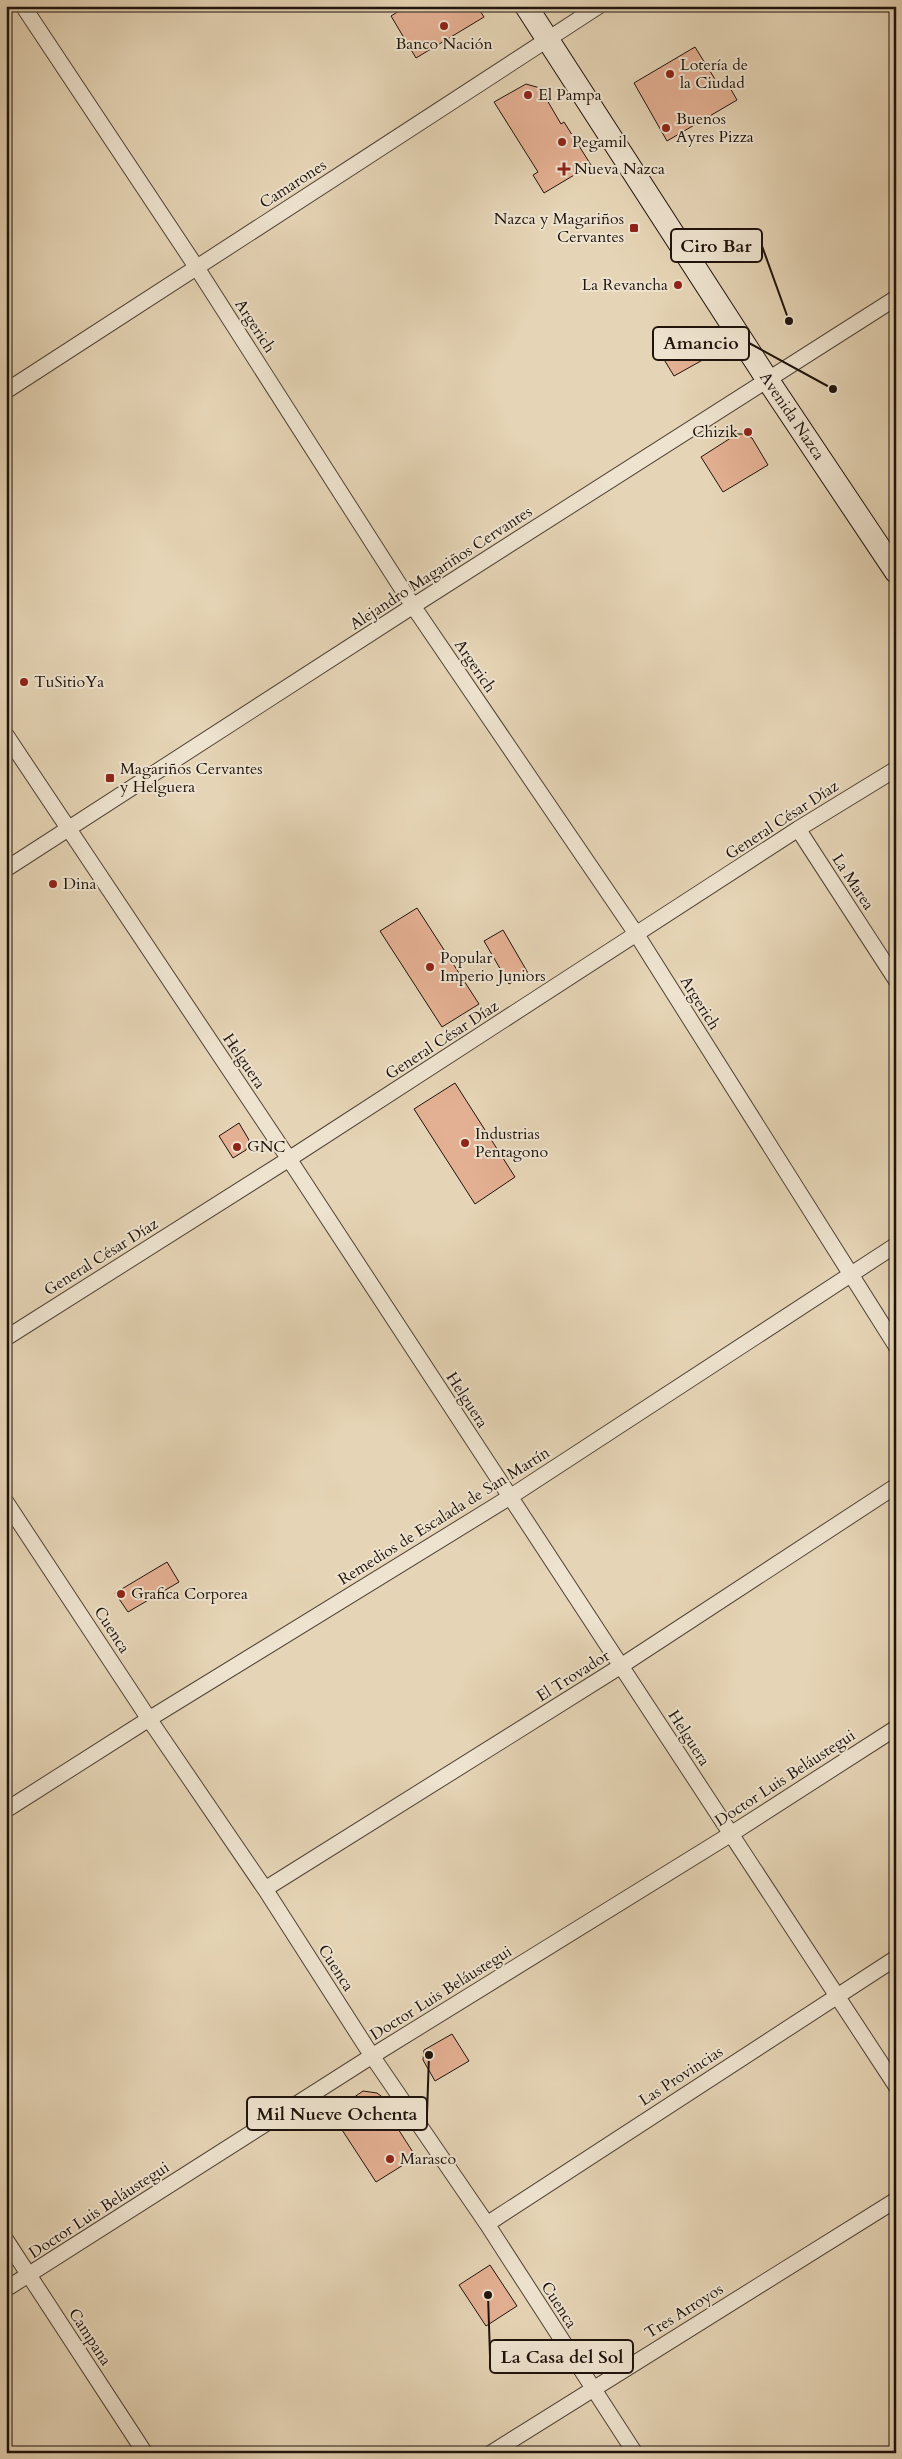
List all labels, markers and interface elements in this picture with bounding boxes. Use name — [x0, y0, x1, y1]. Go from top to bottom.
marker: Banco Nación — [438, 20, 450, 32]
place label: Banco Nación — [395, 33, 493, 55]
place label: Lotería de la Ciudad — [680, 54, 748, 94]
marker: Lotería de la Ciudad — [664, 68, 676, 80]
place label: El Pampa — [538, 84, 602, 106]
marker: El Pampa — [522, 89, 534, 101]
place label: Buenos Ayres Pizza — [676, 108, 754, 148]
marker: Buenos Ayres Pizza — [660, 122, 672, 134]
place label: Pegamil — [572, 131, 627, 153]
marker: Pegamil — [556, 136, 568, 148]
street label: Camarones — [255, 154, 331, 214]
place label: Nueva Nazca — [574, 158, 665, 180]
marker: Nueva Nazca — [558, 163, 570, 175]
place label: Nazca y Magariños Cervantes — [494, 208, 624, 248]
marker: Nazca y Magariños Cervantes — [628, 222, 640, 234]
callout: Ciro Bar — [671, 229, 762, 262]
text: Ciro Bar — [680, 234, 752, 259]
place label: La Revancha — [582, 274, 668, 296]
marker: La Revancha — [672, 279, 684, 291]
street label: Argerich — [229, 295, 281, 357]
callout: Amancio — [653, 327, 749, 360]
text: Amancio — [663, 331, 739, 356]
street label: Avenida Nazca — [754, 368, 830, 464]
place label: Chizik — [692, 421, 738, 443]
marker: Chizik — [742, 426, 754, 438]
street label: Alejandro Magariños Cervantes — [346, 501, 536, 635]
street label: Argerich — [449, 635, 501, 697]
place label: TuSitioYa — [34, 671, 104, 693]
marker: TuSitioYa — [18, 676, 30, 688]
place label: Magariños Cervantes y Helguera — [119, 758, 263, 798]
marker: Magariños Cervantes y Helguera — [104, 772, 116, 784]
street label: General César Díaz — [721, 775, 843, 865]
street label: La Marea — [827, 850, 879, 914]
place label: Dina — [63, 873, 97, 895]
marker: Dina — [47, 878, 59, 890]
place label: Popular Imperio Juniors — [440, 947, 546, 987]
marker: Popular Imperio Juniors — [424, 961, 436, 973]
street label: Argerich — [675, 972, 725, 1034]
street label: General César Díaz — [381, 995, 503, 1085]
street label: Helguera — [217, 1029, 271, 1093]
place label: Industrias Pentagono — [475, 1123, 549, 1163]
place label: GNC — [247, 1136, 286, 1158]
marker: Industrias Pentagono — [459, 1137, 471, 1149]
marker: GNC — [231, 1141, 243, 1153]
street label: General César Díaz — [40, 1213, 162, 1301]
street label: Helguera — [441, 1368, 493, 1432]
street label: Remedios de Escalada de San Martín — [334, 1442, 554, 1590]
place label: Grafica Corporea — [131, 1583, 248, 1605]
marker: Grafica Corporea — [115, 1588, 127, 1600]
street label: Cuenca — [89, 1602, 135, 1658]
street label: El Trovador — [532, 1645, 614, 1707]
street label: Helguera — [663, 1706, 715, 1770]
street label: Doctor Luis Beláustegui — [711, 1724, 860, 1832]
street label: Cuenca — [313, 1940, 359, 1996]
street label: Doctor Luis Beláustegui — [366, 1940, 516, 2046]
street label: Las Provincias — [635, 2041, 727, 2111]
callout: Mil Nueve Ochenta — [247, 2097, 427, 2130]
text: Mil Nueve Ochenta — [257, 2102, 418, 2127]
place label: Marasco — [400, 2148, 456, 2170]
marker: Marasco — [384, 2153, 396, 2165]
street label: Doctor Luis Beláustegui — [25, 2156, 174, 2264]
street label: Cuenca — [536, 2277, 582, 2333]
street label: Tres Arroyos — [641, 2278, 727, 2344]
street label: Campana — [63, 2304, 117, 2370]
callout: La Casa del Sol — [490, 2340, 633, 2373]
text: La Casa del Sol — [500, 2345, 624, 2370]

